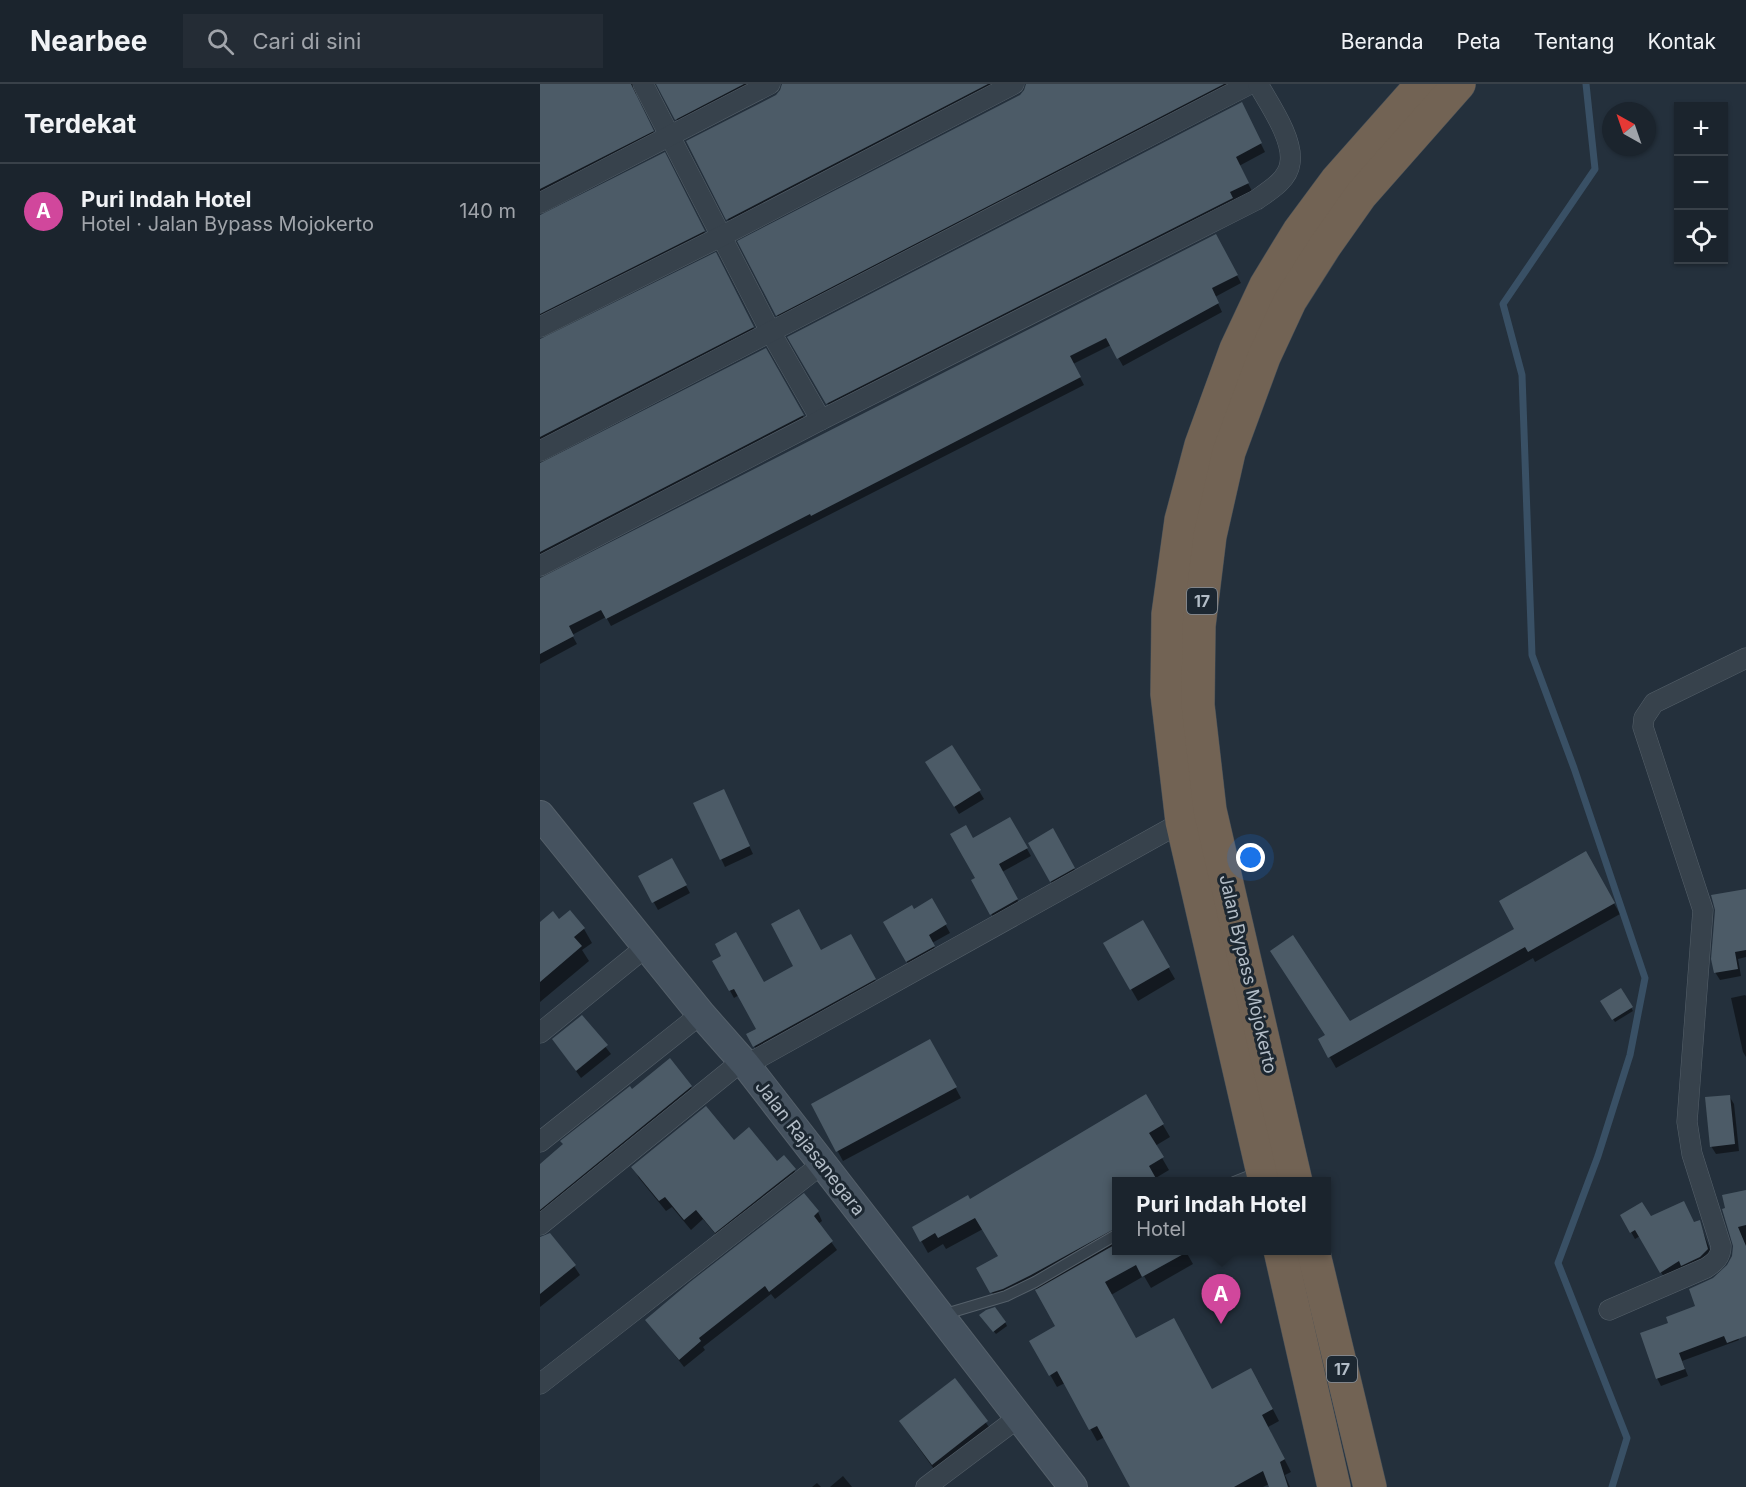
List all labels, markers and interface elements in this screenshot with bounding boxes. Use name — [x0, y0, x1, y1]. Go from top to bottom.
search box — [183, 14, 603, 68]
text: Nearbee — [30, 24, 147, 58]
icon: search — [204, 25, 237, 58]
text: Cari di sini — [252, 28, 361, 54]
text: Beranda — [1341, 29, 1423, 54]
text: Peta — [1456, 29, 1501, 54]
text: Tentang — [1534, 29, 1614, 54]
text: Kontak — [1647, 29, 1716, 54]
north arrow — [1602, 102, 1656, 156]
map controls — [1674, 102, 1728, 264]
button: + — [1674, 102, 1728, 156]
text: Terdekat — [24, 108, 136, 139]
button: − — [1674, 156, 1728, 210]
text: Puri Indah Hotel — [81, 186, 252, 212]
text: A — [36, 199, 51, 223]
text: 140 m — [459, 199, 516, 223]
button: locate — [1674, 210, 1728, 264]
text: Hotel · Jalan Bypass Mojokerto — [81, 212, 374, 236]
road number: 17 — [1187, 588, 1217, 614]
your location — [1236, 843, 1265, 872]
street label: Jalan Bypass Mojokerto — [1215, 872, 1282, 1075]
street label: Jalan Rajasanegara — [751, 1076, 870, 1219]
popup — [1112, 1177, 1331, 1255]
text: Puri Indah Hotel — [1136, 1191, 1307, 1217]
text: Hotel — [1136, 1217, 1186, 1241]
pin: A — [1202, 1274, 1240, 1324]
road number: 17 — [1327, 1356, 1357, 1382]

